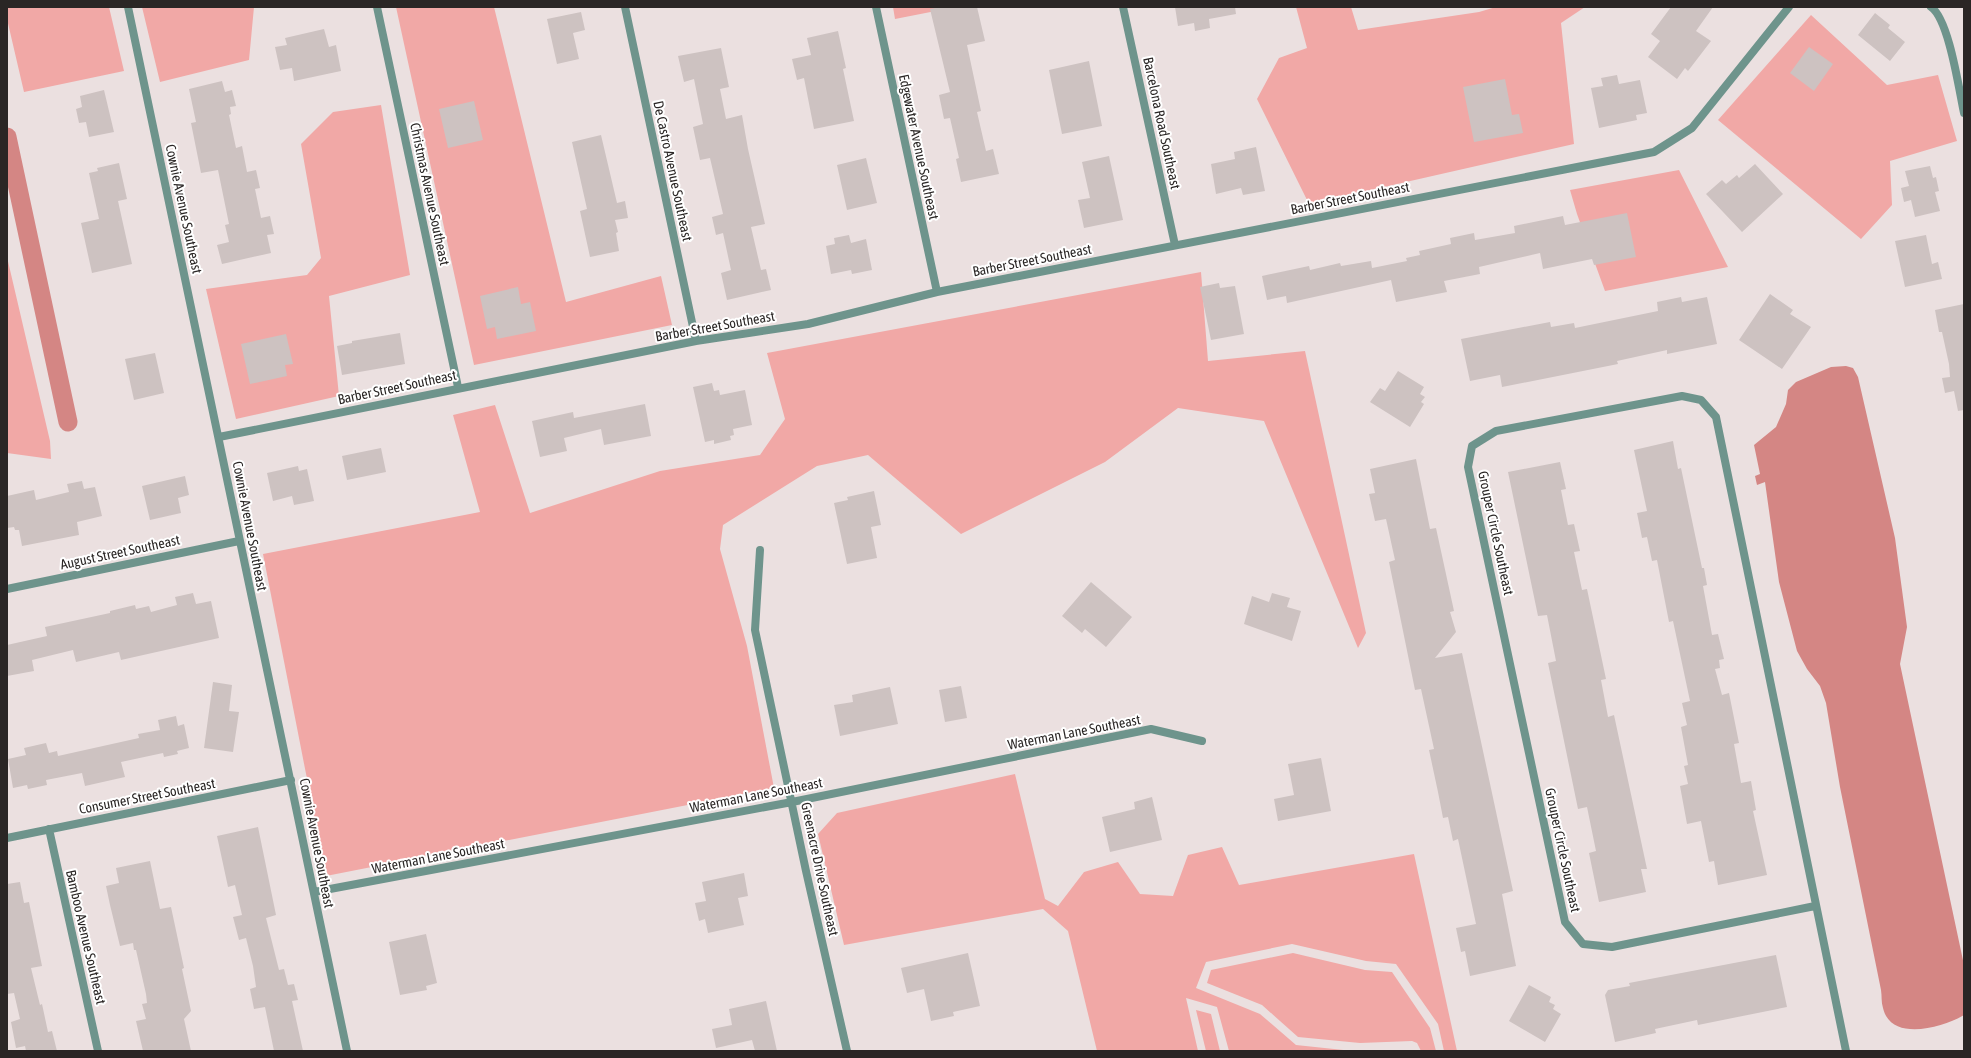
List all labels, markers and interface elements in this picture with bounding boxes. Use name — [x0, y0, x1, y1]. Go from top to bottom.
street label: Barcelona Road Southeast — [1140, 55, 1184, 191]
street label: Edgewater Avenue Southeast — [896, 73, 942, 221]
street label: De Castro Avenue Southeast — [650, 99, 696, 243]
street label: Christmas Avenue Southeast — [407, 121, 453, 267]
street label: Cownie Avenue Southeast — [162, 143, 206, 275]
street label: Barber Street Southeast — [1289, 179, 1411, 217]
street label: Barber Street Southeast — [971, 241, 1093, 279]
street label: Barber Street Southeast — [654, 308, 776, 344]
street label: Barber Street Southeast — [336, 367, 458, 407]
street label: Cownie Avenue Southeast — [230, 460, 270, 592]
street label: Grouper Circle Southeast — [1475, 469, 1517, 597]
street label: August Street Southeast — [59, 532, 181, 572]
street label: Waterman Lane Southeast — [1006, 711, 1142, 753]
street label: Waterman Lane Southeast — [688, 774, 824, 816]
street label: Consumer Street Southeast — [78, 775, 216, 817]
street label: Cownie Avenue Southeast — [297, 777, 337, 909]
street label: Grouper Circle Southeast — [1542, 786, 1584, 914]
street label: Greenacre Drive Southeast — [798, 801, 842, 937]
street label: Waterman Lane Southeast — [370, 835, 506, 877]
street label: Bamboo Avenue Southeast — [63, 868, 109, 1006]

